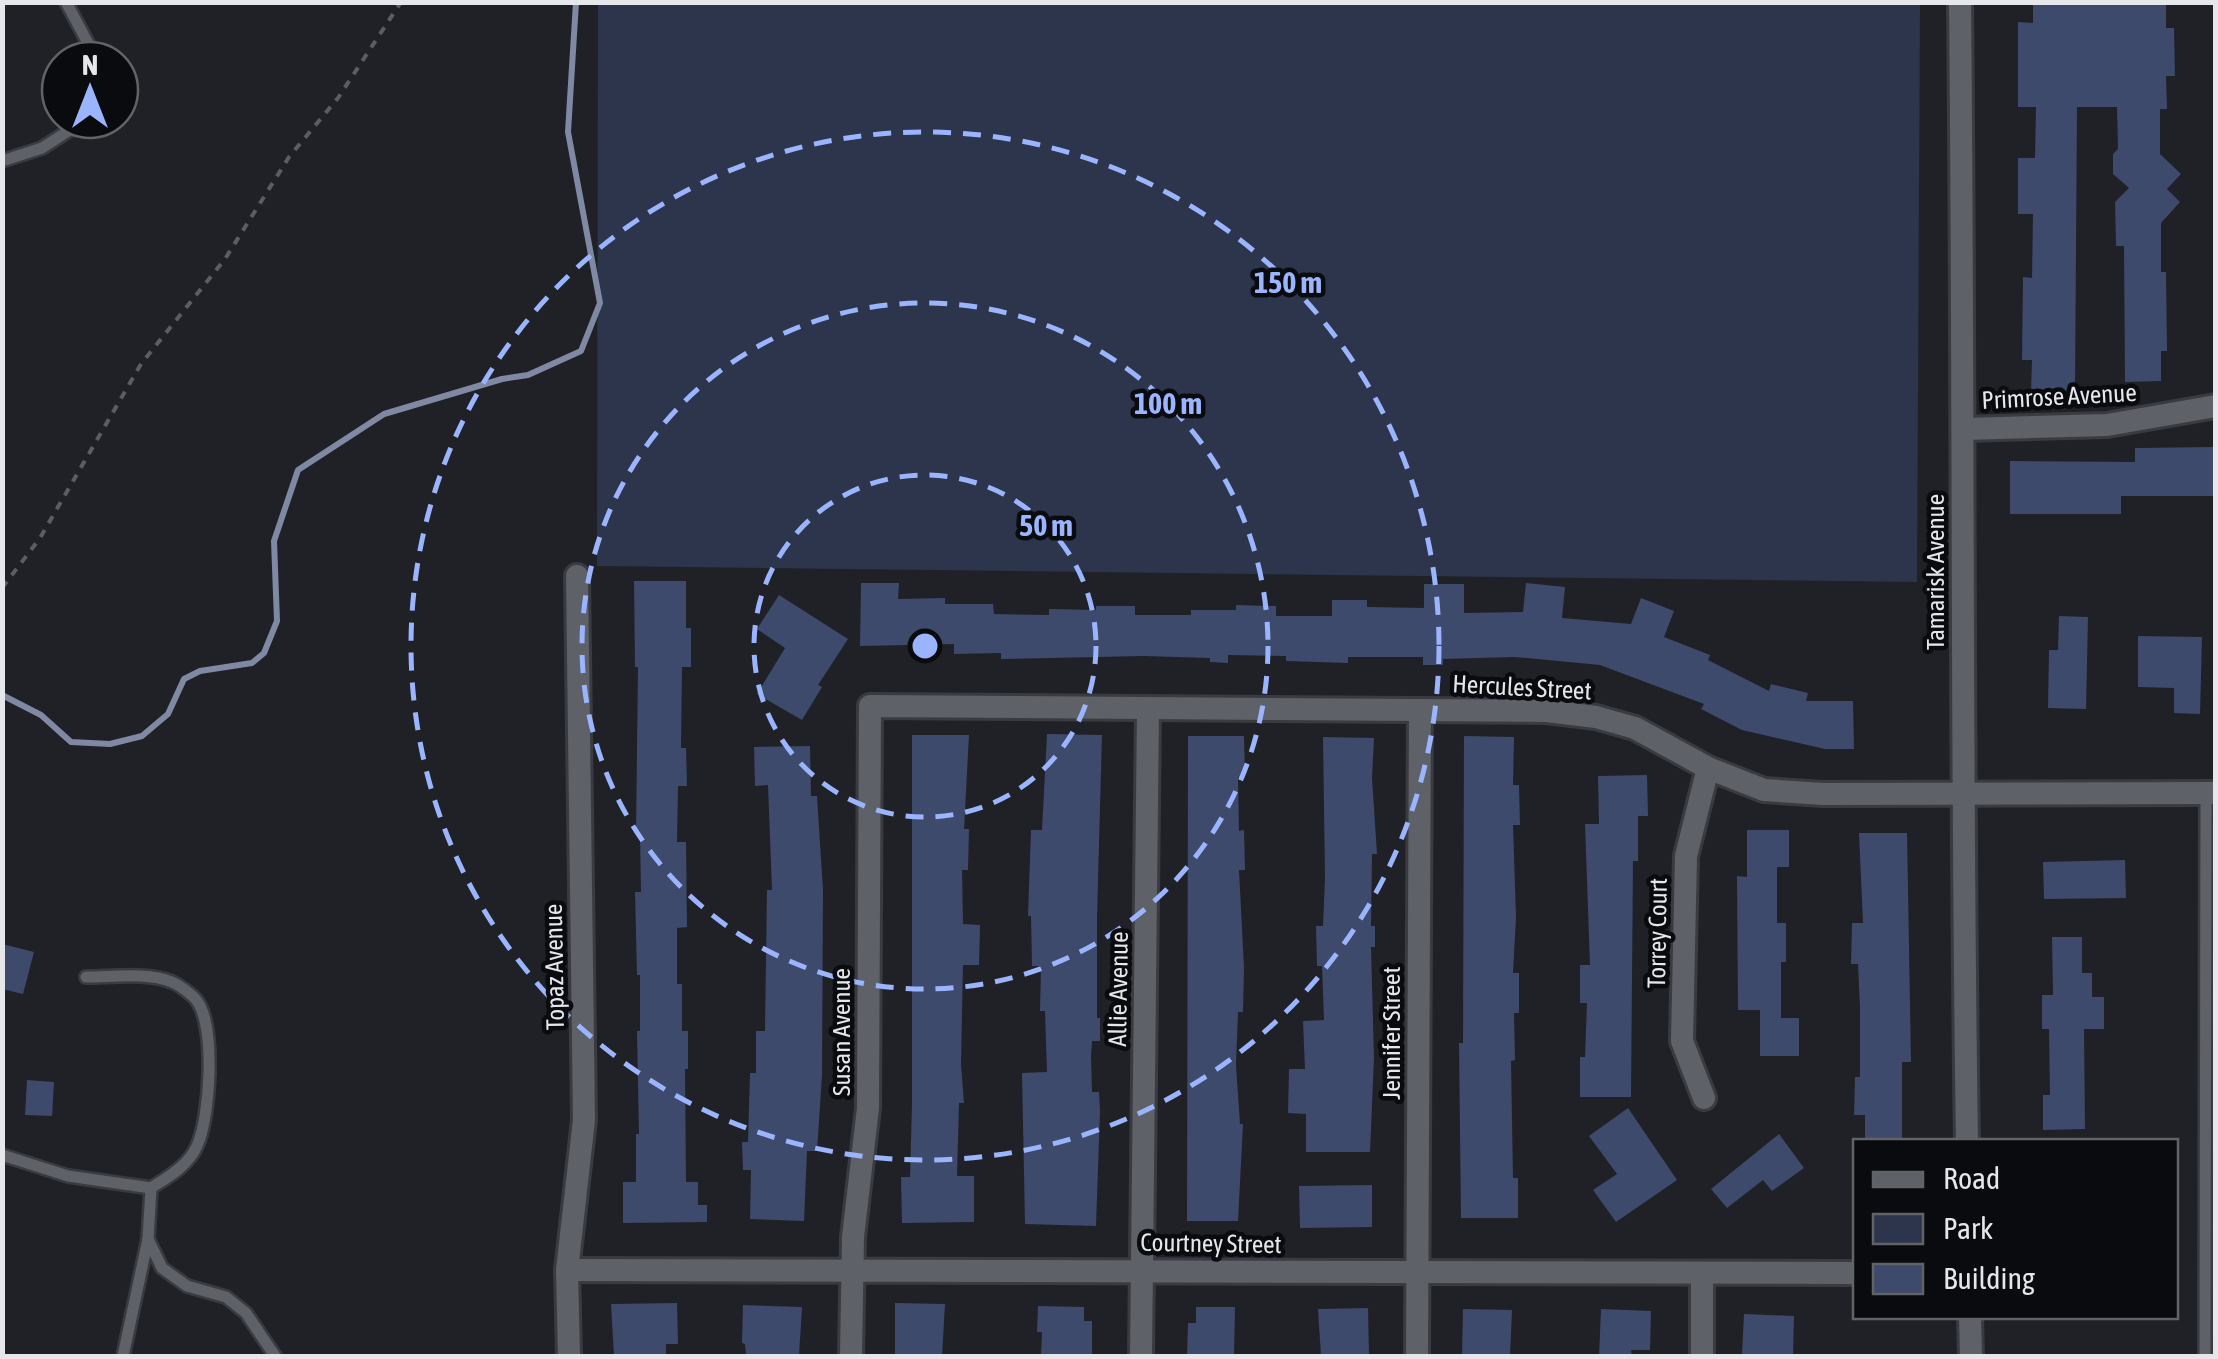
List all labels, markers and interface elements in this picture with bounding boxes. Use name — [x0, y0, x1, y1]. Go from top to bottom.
north arrow — [40, 40, 140, 140]
text: N — [82, 49, 98, 81]
text: 150 m — [1254, 265, 1322, 299]
street label: Primrose Avenue — [1981, 378, 2137, 414]
text: 100 m — [1134, 386, 1202, 420]
street label: Tamarisk Avenue — [1921, 494, 1949, 650]
text: 50 m — [1019, 508, 1073, 542]
centre of rings — [907, 628, 943, 664]
street label: Hercules Street — [1452, 669, 1592, 705]
street label: Torrey Court — [1642, 878, 1672, 988]
street label: Topaz Avenue — [539, 904, 569, 1030]
street label: Allie Avenue — [1103, 931, 1133, 1047]
street label: Jennifer Street — [1377, 966, 1405, 1100]
street label: Susan Avenue — [827, 968, 855, 1096]
legend — [1853, 1139, 2178, 1319]
text: Road — [1943, 1161, 2000, 1195]
text: Park — [1943, 1211, 1993, 1245]
street label: Courtney Street — [1140, 1228, 1282, 1258]
text: Building — [1943, 1261, 2035, 1295]

